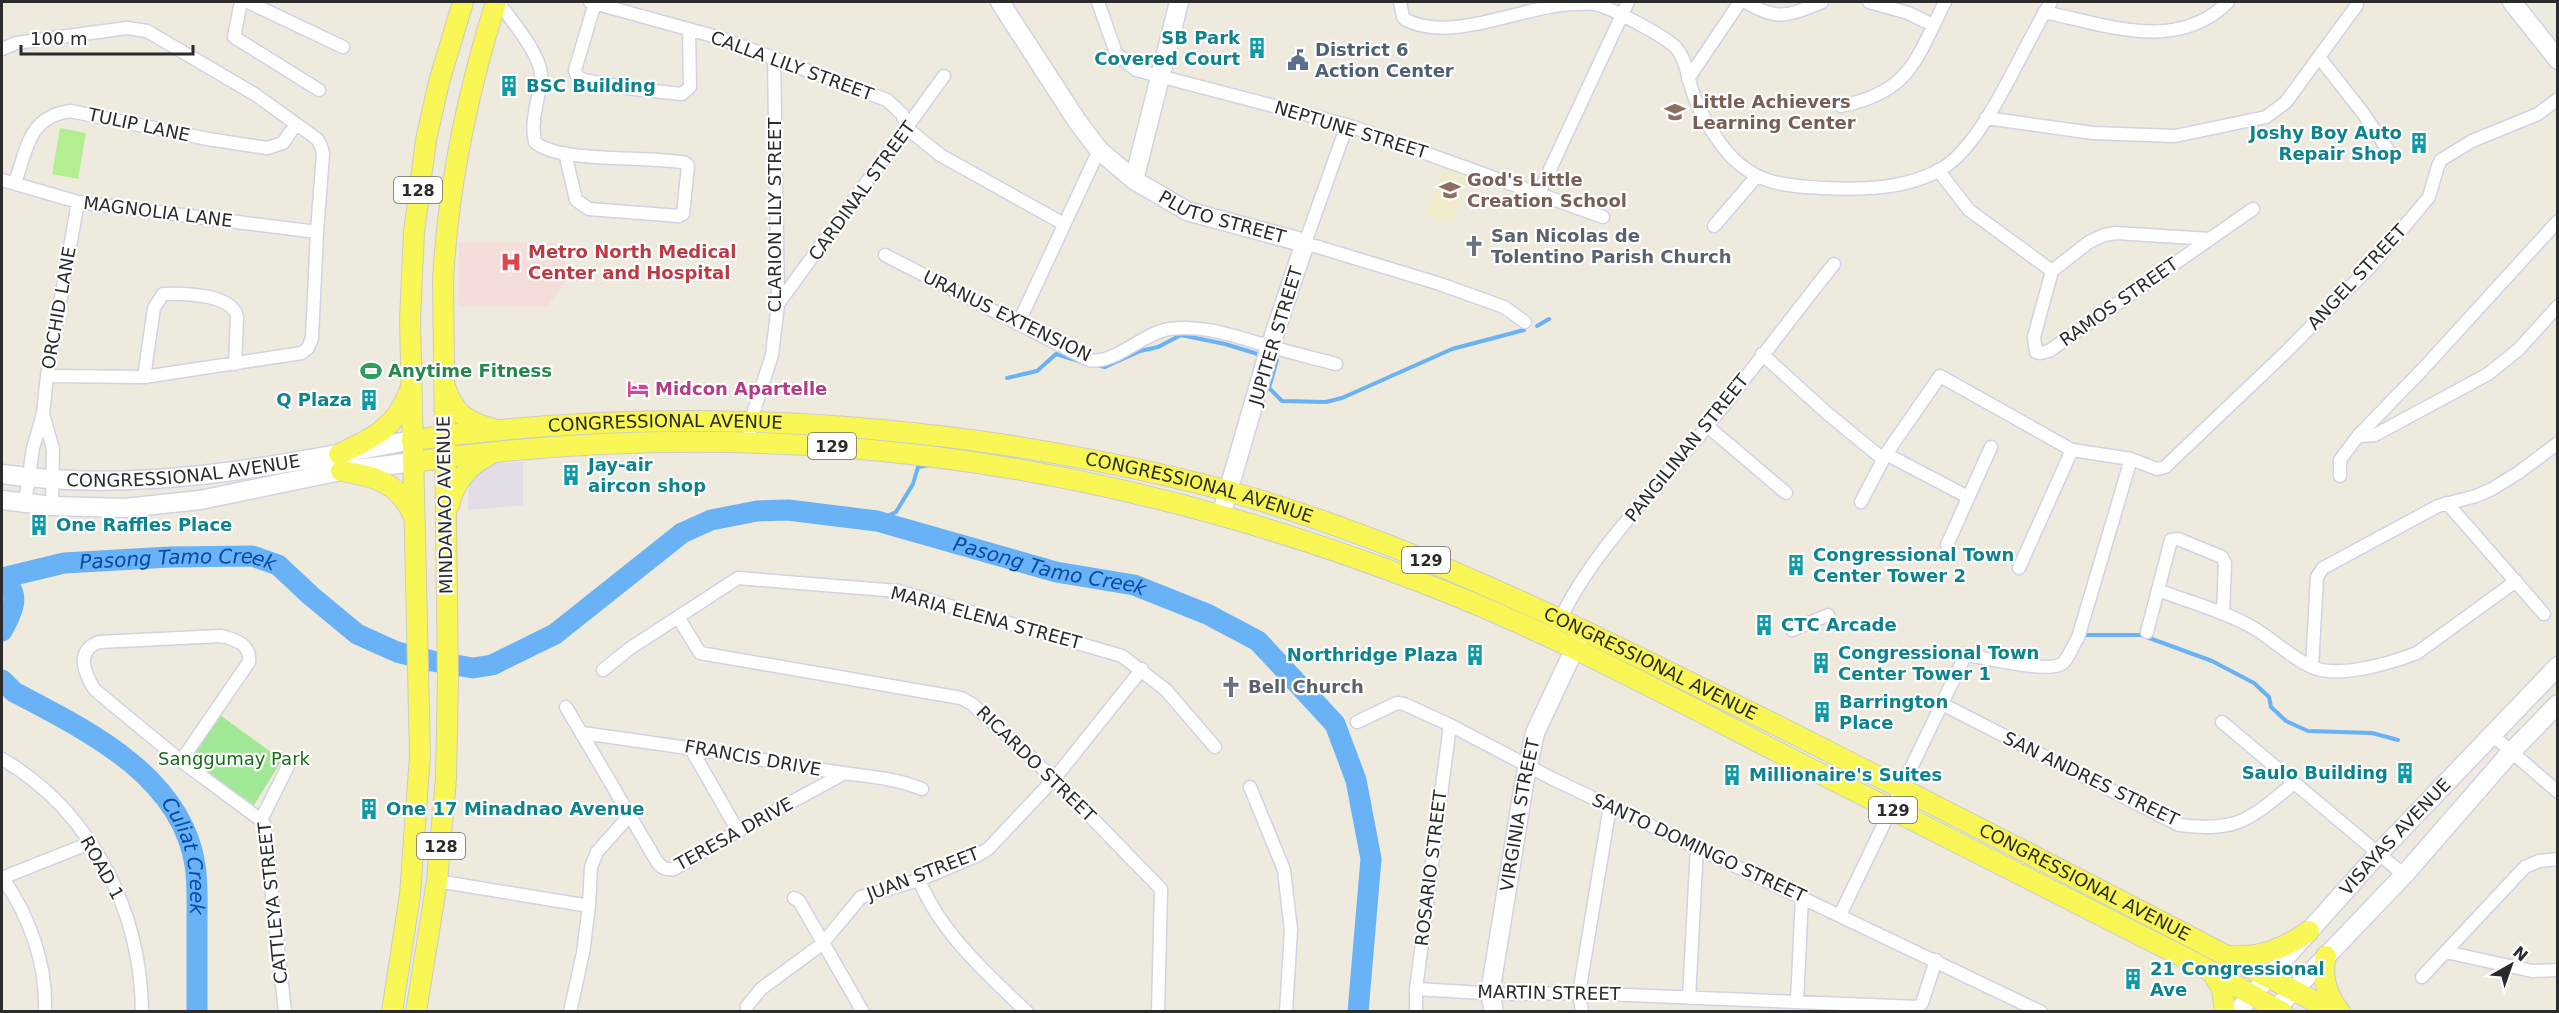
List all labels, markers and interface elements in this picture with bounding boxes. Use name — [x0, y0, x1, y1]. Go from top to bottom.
scale bar — [21, 18, 194, 56]
street label: CALLA LILY STREET — [708, 26, 877, 105]
place label: SB Park Covered Court — [1094, 27, 1241, 69]
text: 100 m — [30, 28, 88, 49]
building icon: SB Park Covered Court — [1245, 36, 1269, 60]
place label: District 6 Action Center — [1315, 39, 1454, 81]
public building icon: District 6 Action Center — [1286, 48, 1310, 72]
building icon: BSC Building — [497, 74, 521, 98]
place label: BSC Building — [526, 75, 656, 96]
place label: Little Achievers Learning Center — [1692, 91, 1856, 133]
street label: NEPTUNE STREET — [1272, 96, 1431, 163]
school or university icon: Little Achievers Learning Center — [1663, 100, 1687, 124]
street label: TULIP LANE — [85, 103, 192, 146]
street label: CARDINAL STREET — [804, 116, 920, 264]
street label: CLARION LILY STREET — [764, 117, 785, 312]
place label: Joshy Boy Auto Repair Shop — [2248, 122, 2402, 164]
building icon: Joshy Boy Auto Repair Shop — [2407, 131, 2431, 155]
place label: God's Little Creation School — [1467, 169, 1627, 211]
road number: 128 — [394, 177, 442, 203]
school or university icon: God's Little Creation School — [1438, 178, 1462, 202]
street label: PLUTO STREET — [1155, 186, 1289, 248]
street label: MAGNOLIA LANE — [82, 192, 234, 231]
street label: ANGEL STREET — [2303, 219, 2411, 333]
place label: San Nicolas de Tolentino Parish Church — [1491, 225, 1732, 267]
church icon: San Nicolas de Tolentino Parish Church — [1462, 234, 1486, 258]
place label: Metro North Medical Center and Hospital — [528, 241, 736, 283]
street label: ORCHID LANE — [37, 245, 80, 371]
hospital icon: Metro North Medical Center and Hospital — [499, 250, 523, 274]
street label: RAMOS STREET — [2056, 252, 2183, 350]
street label: JUPITER STREET — [1244, 263, 1307, 409]
street label: URANUS EXTENSION — [920, 266, 1095, 365]
sports icon: Anytime Fitness — [359, 359, 383, 383]
place label: Anytime Fitness — [388, 360, 552, 381]
street label: PANGILINAN STREET — [1621, 369, 1753, 526]
hotel icon: Midcon Apartelle — [626, 377, 650, 401]
place label: Midcon Apartelle — [655, 378, 827, 399]
building icon: Q Plaza — [357, 388, 381, 412]
place label: Q Plaza — [276, 389, 352, 410]
street label: CONGRESSIONAL AVENUE — [547, 410, 783, 436]
street label: MINDANAO AVENUE — [432, 416, 457, 594]
road number: 129 — [808, 433, 856, 459]
street label: CONGRESSIONAL AVENUE — [1084, 448, 1316, 527]
street label: CONGRESSIONAL AVENUE — [66, 450, 302, 491]
place label: Jay-air aircon shop — [586, 454, 706, 496]
building icon: Jay-air aircon shop — [559, 463, 583, 487]
building icon: One Raffles Place — [27, 513, 51, 537]
place label: One Raffles Place — [56, 514, 232, 535]
water label: Pasong Tamo Creek — [951, 531, 1151, 601]
water label: Pasong Tamo Creek — [79, 544, 281, 576]
place label: Congressional Town Center Tower 2 — [1813, 544, 2014, 586]
road number: 129 — [1402, 547, 1450, 573]
building icon: Congressional Town Center Tower 2 — [1784, 553, 1808, 577]
street label: MARIA ELENA STREET — [888, 582, 1085, 653]
street label: CONGRESSIONAL AVENUE — [1541, 602, 1761, 724]
building icon: CTC Arcade — [1752, 613, 1776, 637]
place label: CTC Arcade — [1781, 614, 1897, 635]
place label: Congressional Town Center Tower 1 — [1838, 642, 2039, 684]
building icon: Northridge Plaza — [1463, 643, 1487, 667]
place label: Northridge Plaza — [1287, 644, 1458, 665]
building icon: Congressional Town Center Tower 1 — [1809, 651, 1833, 675]
church icon: Bell Church — [1219, 675, 1243, 699]
place label: Bell Church — [1248, 676, 1364, 697]
place label: Barrington Place — [1839, 691, 1948, 733]
building icon: Barrington Place — [1810, 700, 1834, 724]
street label: RICARDO STREET — [972, 701, 1101, 827]
street label: SAN ANDRES STREET — [2000, 727, 2183, 831]
street label: FRANCIS DRIVE — [683, 735, 823, 780]
street label: VIRGINIA STREET — [1496, 735, 1544, 893]
park label: Sanggumay Park — [158, 748, 311, 769]
building icon: Saulo Building — [2393, 761, 2417, 785]
place label: Saulo Building — [2242, 762, 2388, 783]
building icon: Millionaire's Suites — [1720, 763, 1744, 787]
place label: Millionaire's Suites — [1749, 764, 1942, 785]
street label: VISAYAS AVENUE — [2335, 774, 2455, 899]
street label: ROSARIO STREET — [1411, 788, 1451, 947]
street label: SANTO DOMINGO STREET — [1589, 789, 1810, 907]
water label: Culiat Creek — [157, 792, 209, 917]
street label: TERESA DRIVE — [670, 793, 796, 875]
building icon: One 17 Minadnao Avenue — [357, 797, 381, 821]
road number: 129 — [1869, 797, 1917, 823]
place label: One 17 Minadnao Avenue — [386, 798, 645, 819]
street label: CONGRESSIONAL AVENUE — [1976, 819, 2194, 945]
street label: CATTLEYA STREET — [253, 820, 291, 985]
street label: ROAD 1 — [76, 832, 129, 903]
road number: 128 — [417, 833, 465, 859]
street label: JUAN STREET — [863, 842, 983, 905]
north arrow — [2481, 935, 2541, 995]
text: N — [2509, 942, 2532, 965]
place label: 21 Congressional Ave — [2150, 958, 2325, 1000]
building icon: 21 Congressional Ave — [2121, 967, 2145, 991]
street label: MARTIN STREET — [1477, 981, 1622, 1004]

